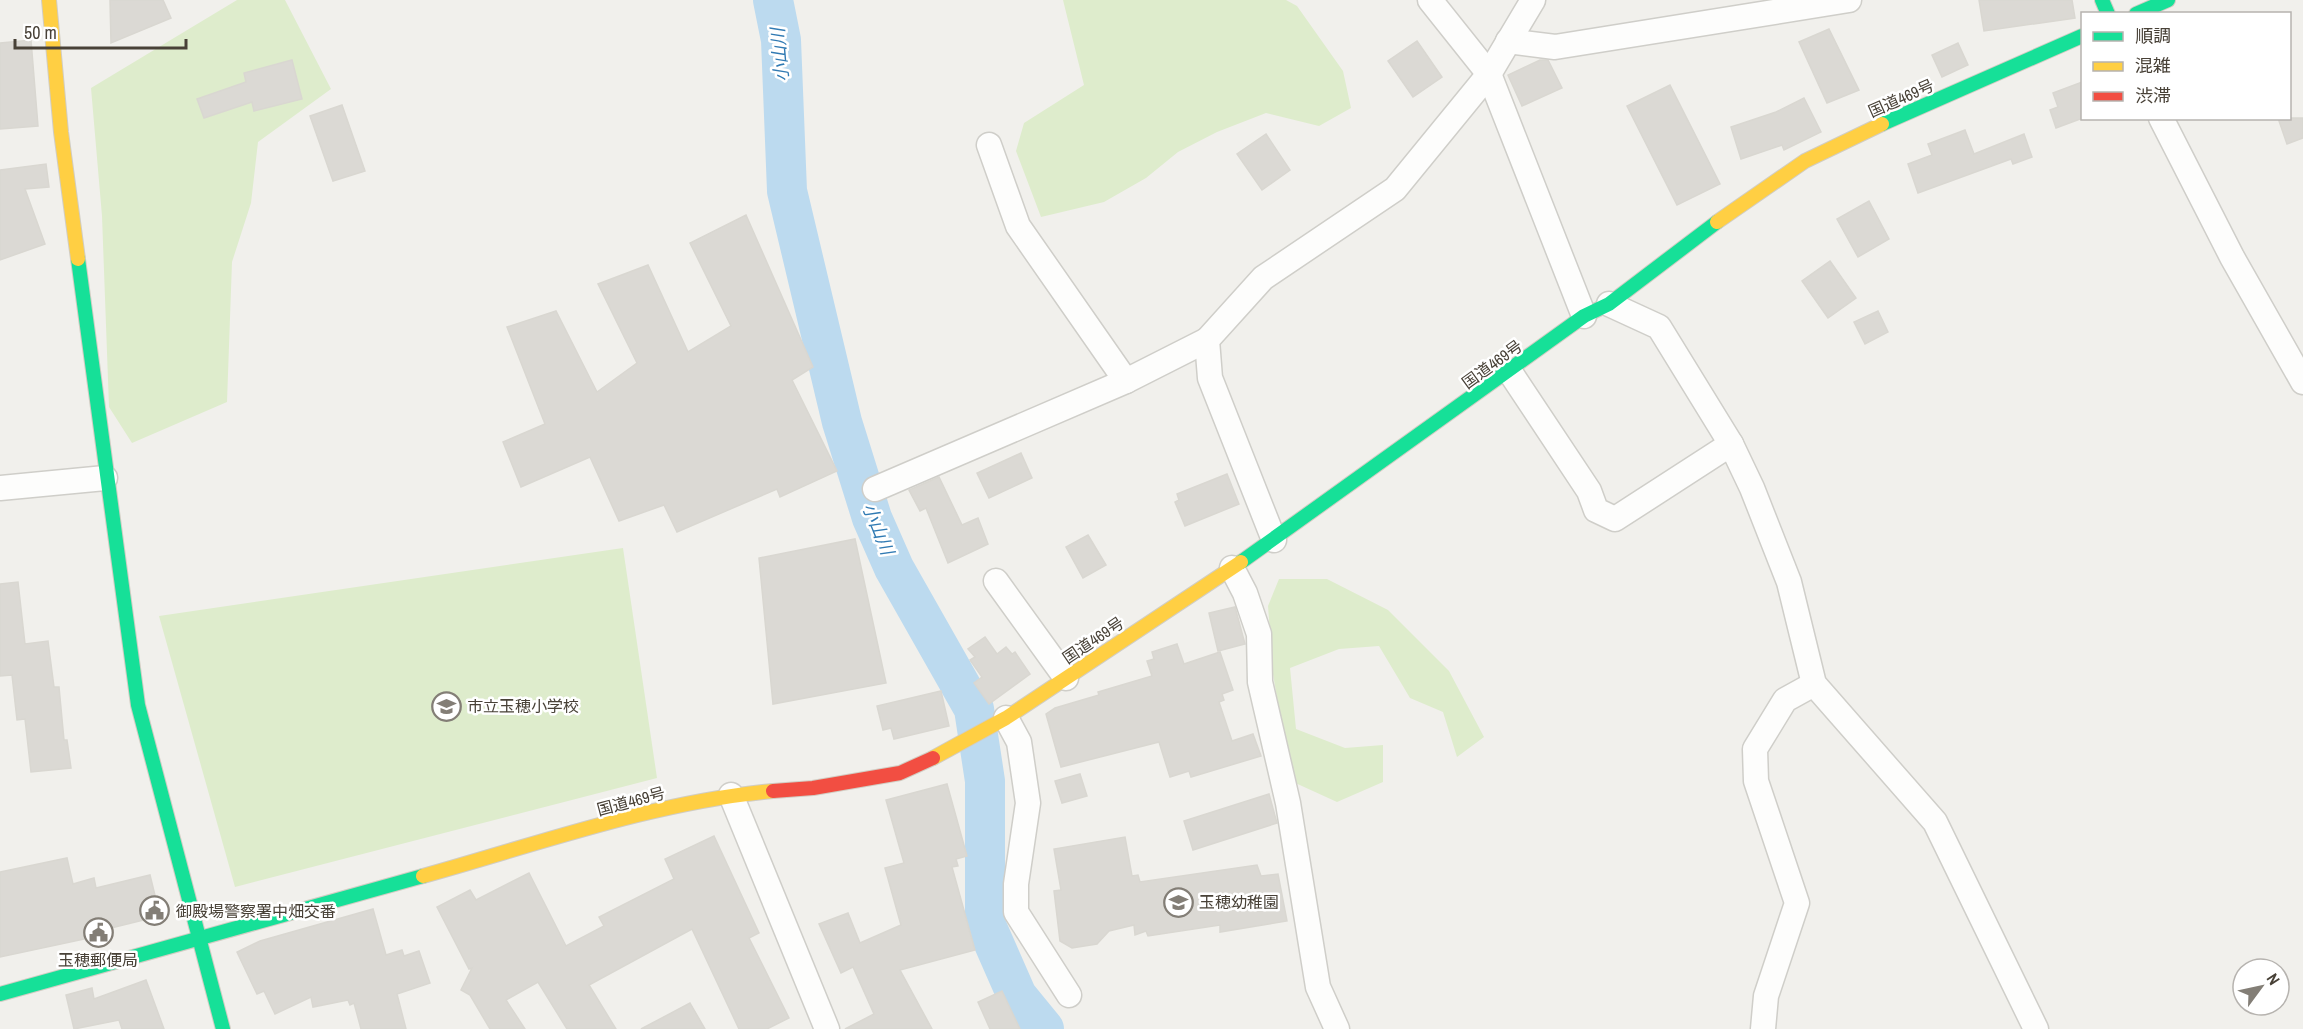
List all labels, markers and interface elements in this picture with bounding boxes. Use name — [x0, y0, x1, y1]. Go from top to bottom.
scale bar — [15, 12, 186, 50]
legend — [2081, 12, 2291, 120]
text: 50 m — [24, 20, 57, 45]
text: 順調 — [2135, 23, 2171, 48]
water label: 小山川 — [765, 25, 794, 83]
text: 混雑 — [2135, 53, 2171, 78]
street label: 国道469号 — [1865, 74, 1937, 122]
text: 渋滞 — [2135, 83, 2171, 108]
street label: 国道469号 — [1457, 335, 1527, 393]
water label: 小山川 — [857, 499, 901, 560]
street label: 国道469号 — [1058, 611, 1128, 669]
school or university icon: 市立玉穂小学校 — [430, 690, 462, 722]
place label: 市立玉穂小学校 — [467, 695, 579, 717]
street label: 国道469号 — [594, 781, 668, 821]
school or university icon: 玉穂幼稚園 — [1162, 886, 1194, 918]
place label: 玉穂幼稚園 — [1199, 891, 1279, 913]
public building icon: 御殿場警察署中畑交番 — [139, 895, 171, 927]
place label: 御殿場警察署中畑交番 — [176, 900, 336, 922]
public building icon: 玉穂郵便局 — [82, 916, 114, 948]
place label: 玉穂郵便局 — [58, 949, 138, 971]
north arrow — [2231, 957, 2291, 1017]
text: N — [2262, 969, 2285, 989]

